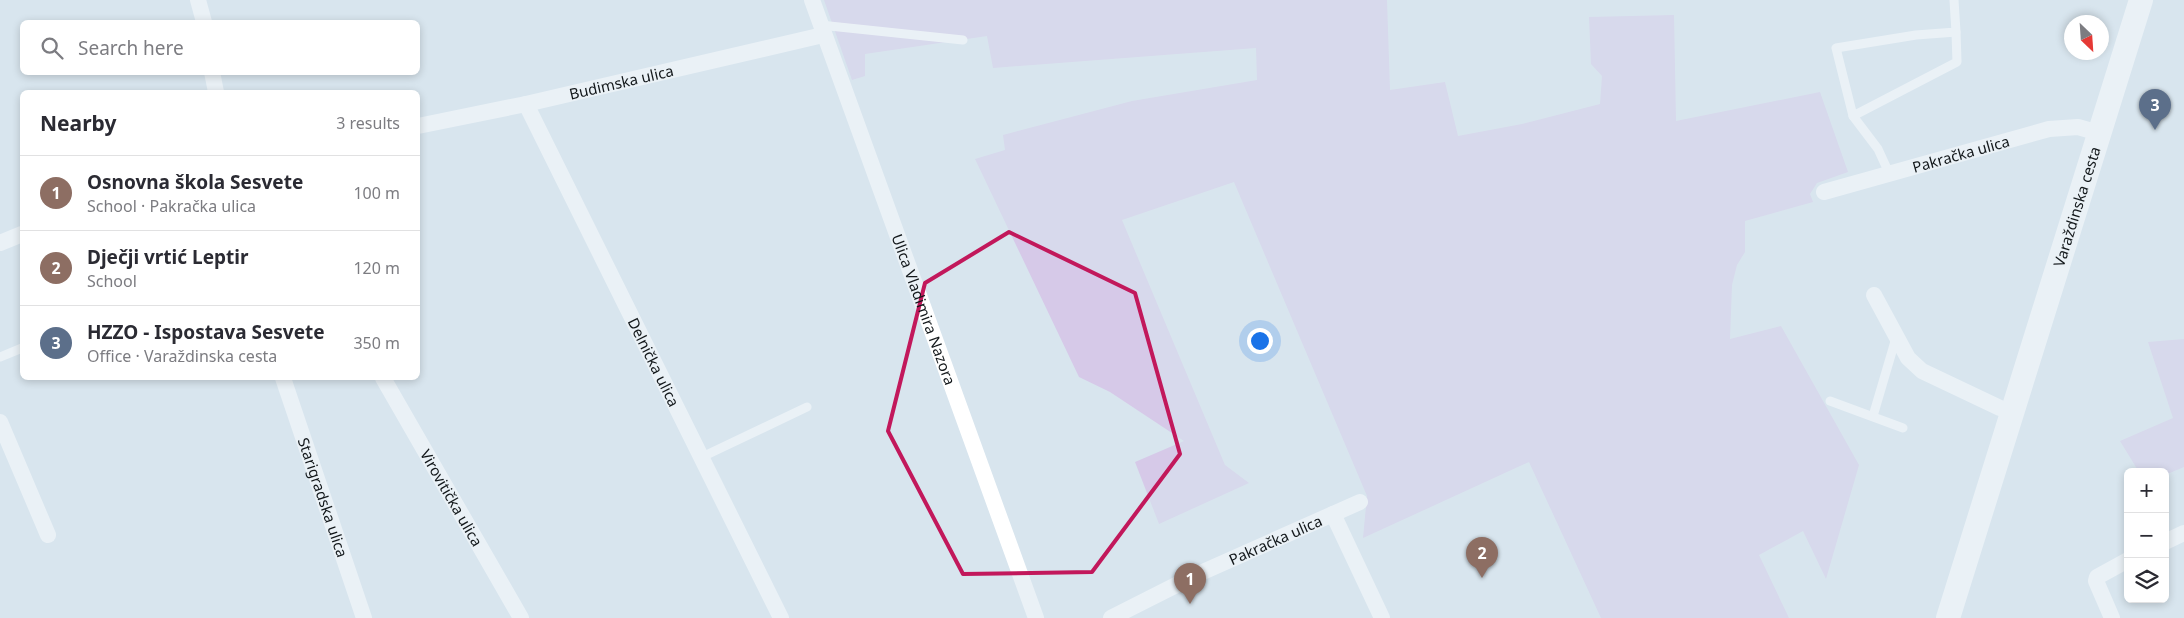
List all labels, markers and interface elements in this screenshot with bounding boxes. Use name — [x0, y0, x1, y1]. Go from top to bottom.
north arrow — [2064, 15, 2109, 60]
search box — [20, 20, 420, 75]
icon: search — [38, 34, 66, 62]
text: Search here — [78, 35, 184, 61]
street label: Budimska ulica — [567, 60, 675, 104]
pin: 3 — [2139, 89, 2171, 130]
text: Nearby — [40, 109, 116, 137]
text: 3 results — [336, 112, 400, 134]
street label: Pakračka ulica — [1910, 131, 2012, 177]
street label: Varaždinska cesta — [2048, 144, 2105, 269]
text: Osnovna škola Sesvete — [87, 169, 303, 195]
text: 1 — [51, 182, 61, 204]
text: 100 m — [353, 182, 400, 204]
text: School · Pakračka ulica — [87, 195, 256, 217]
street label: Ulica Vladimira Nazora — [888, 231, 961, 388]
text: Dječji vrtić Leptir — [87, 244, 248, 270]
text: 2 — [51, 257, 61, 279]
text: 120 m — [353, 257, 400, 279]
text: School — [87, 270, 137, 292]
street label: Delnička ulica — [624, 314, 684, 410]
text: HZZO - Ispostava Sesvete — [87, 319, 325, 345]
your location — [1247, 328, 1273, 354]
text: 3 — [51, 332, 61, 354]
text: 350 m — [353, 332, 400, 354]
text: Office · Varaždinska cesta — [87, 345, 277, 367]
street label: Starigradska ulica — [294, 435, 353, 560]
street label: Virovitička ulica — [416, 446, 488, 550]
map controls — [2124, 468, 2169, 603]
button: + — [2124, 468, 2169, 513]
street label: Pakračka ulica — [1225, 510, 1325, 569]
button: − — [2124, 513, 2169, 558]
pin: 2 — [1466, 537, 1498, 578]
button: layers — [2124, 558, 2169, 603]
pin: 1 — [1174, 563, 1206, 604]

